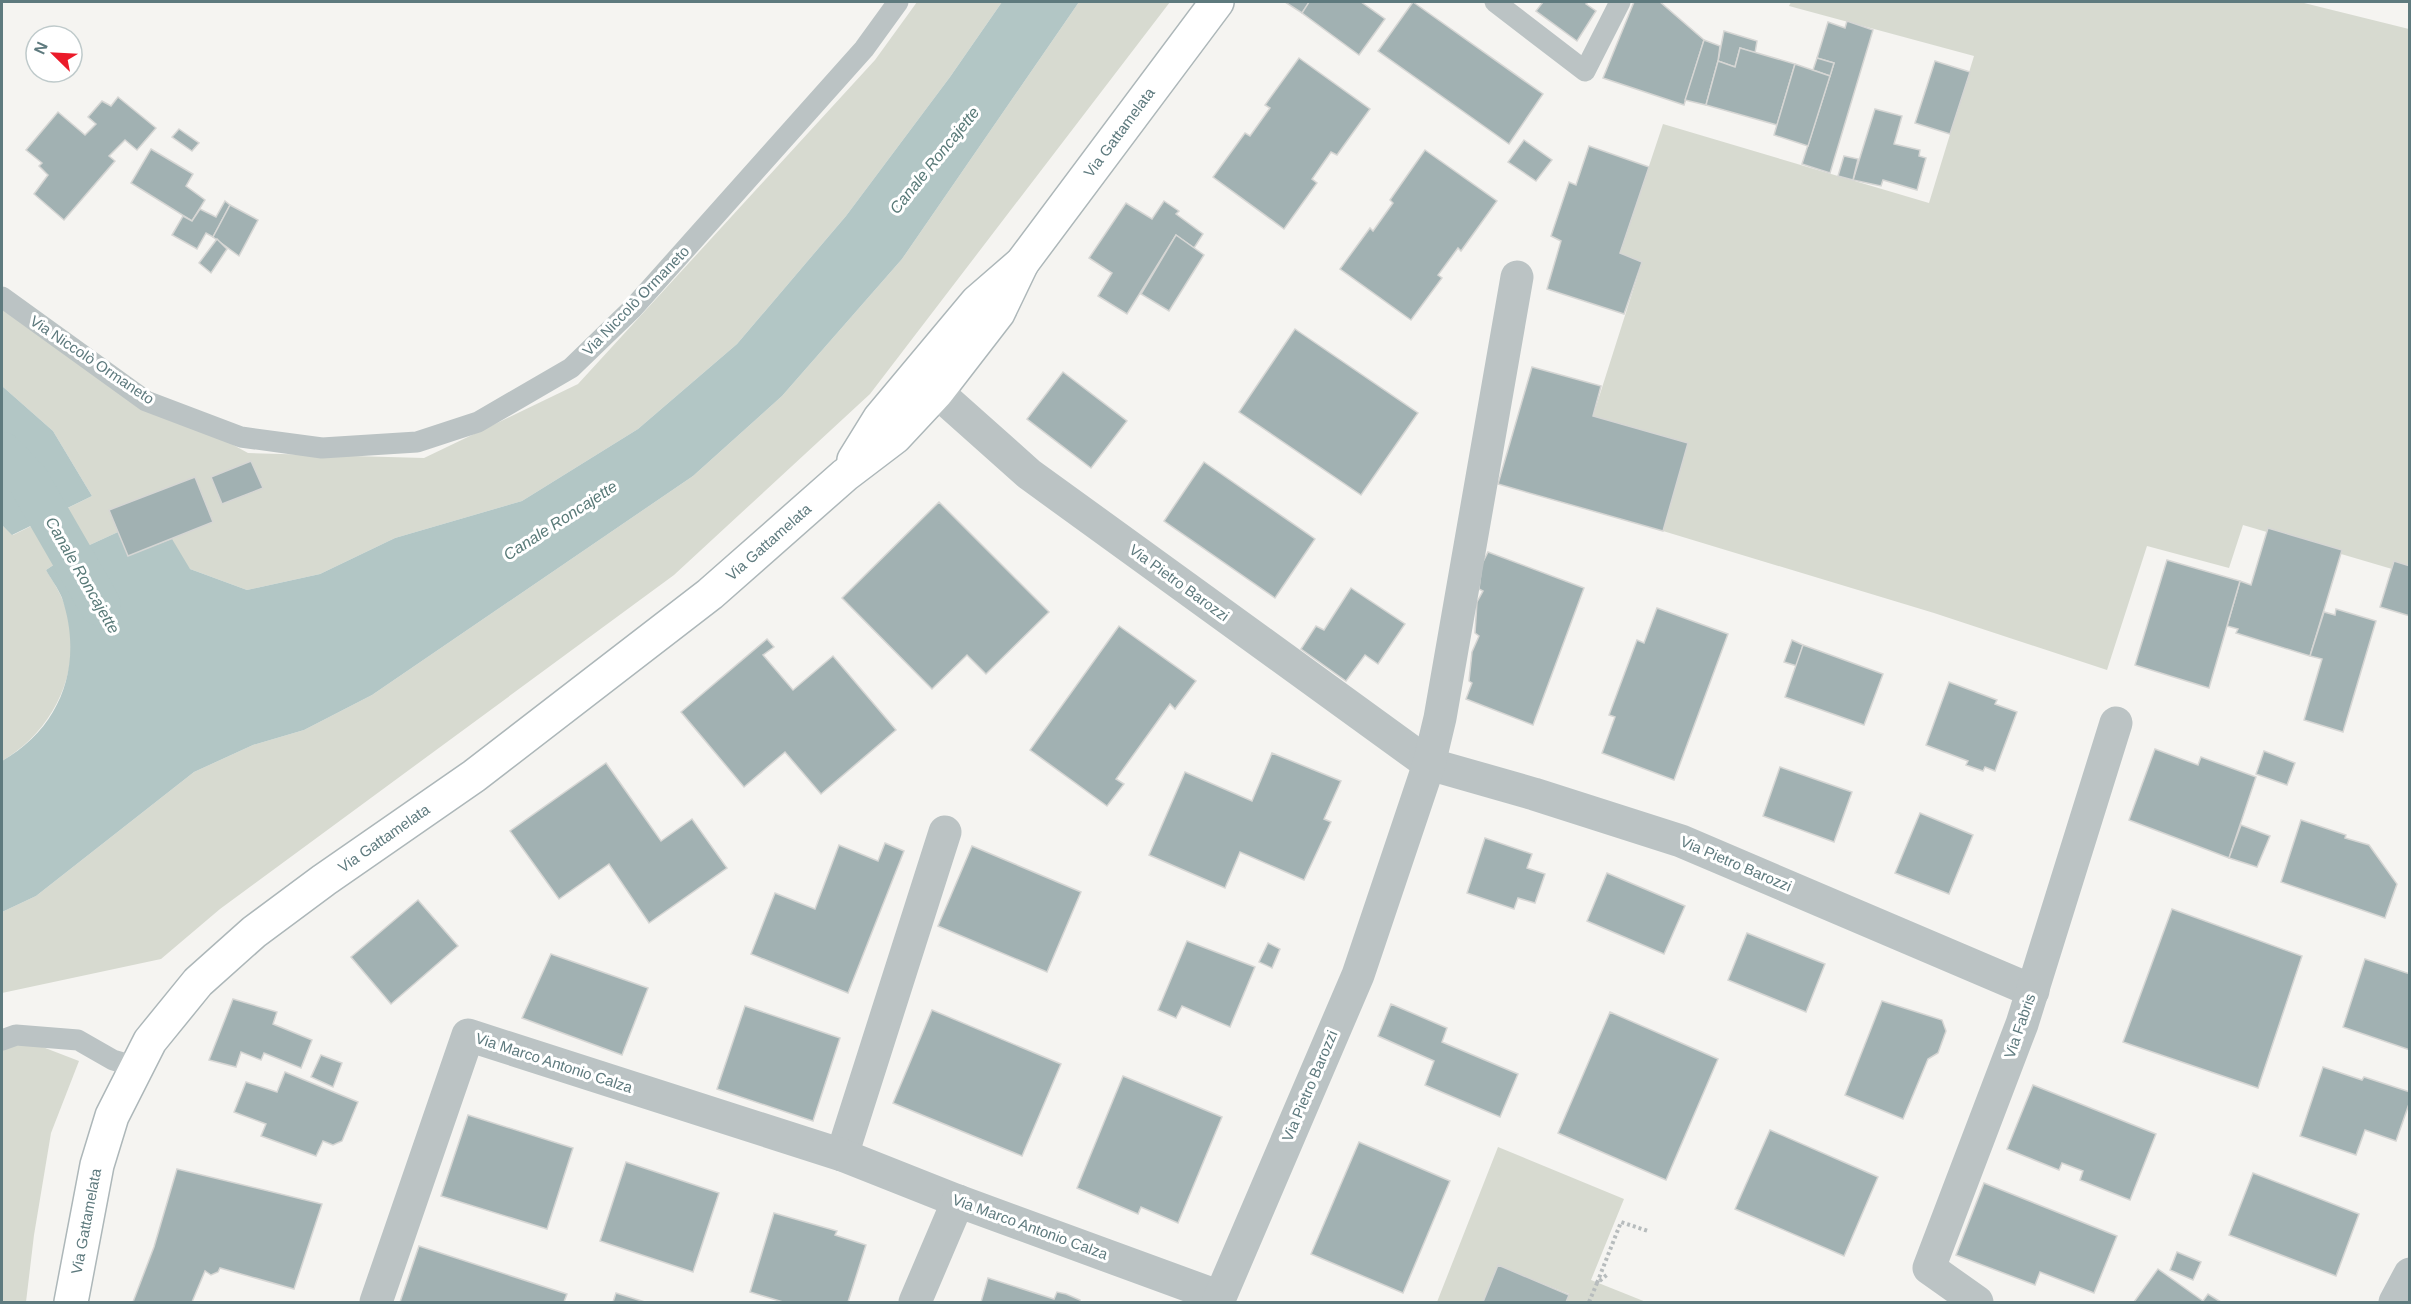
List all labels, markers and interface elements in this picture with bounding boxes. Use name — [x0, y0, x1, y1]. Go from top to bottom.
north arrow — [24, 24, 84, 84]
text: N — [31, 39, 51, 57]
street label: Via Gattamelata — [1080, 84, 1158, 180]
water label: Canale Roncajette — [886, 104, 982, 217]
street label: Via Niccolò Ormaneto — [579, 242, 692, 359]
street label: Via Niccolò Ormaneto — [27, 312, 157, 407]
water label: Canale Roncajette — [500, 477, 620, 563]
street label: Via Gattamelata — [723, 500, 815, 584]
water label: Canale Roncajette — [42, 514, 123, 637]
street label: Via Pietro Barozzi — [1126, 541, 1232, 624]
street label: Via Gattamelata — [335, 800, 433, 876]
street label: Via Pietro Barozzi — [1678, 832, 1794, 895]
street label: Via Fabris — [2001, 991, 2039, 1060]
street label: Via Pietro Barozzi — [1278, 1028, 1341, 1144]
street label: Via Marco Antonio Calza — [474, 1029, 635, 1096]
street label: Via Gattamelata — [67, 1166, 104, 1276]
street label: Via Marco Antonio Calza — [950, 1190, 1111, 1263]

